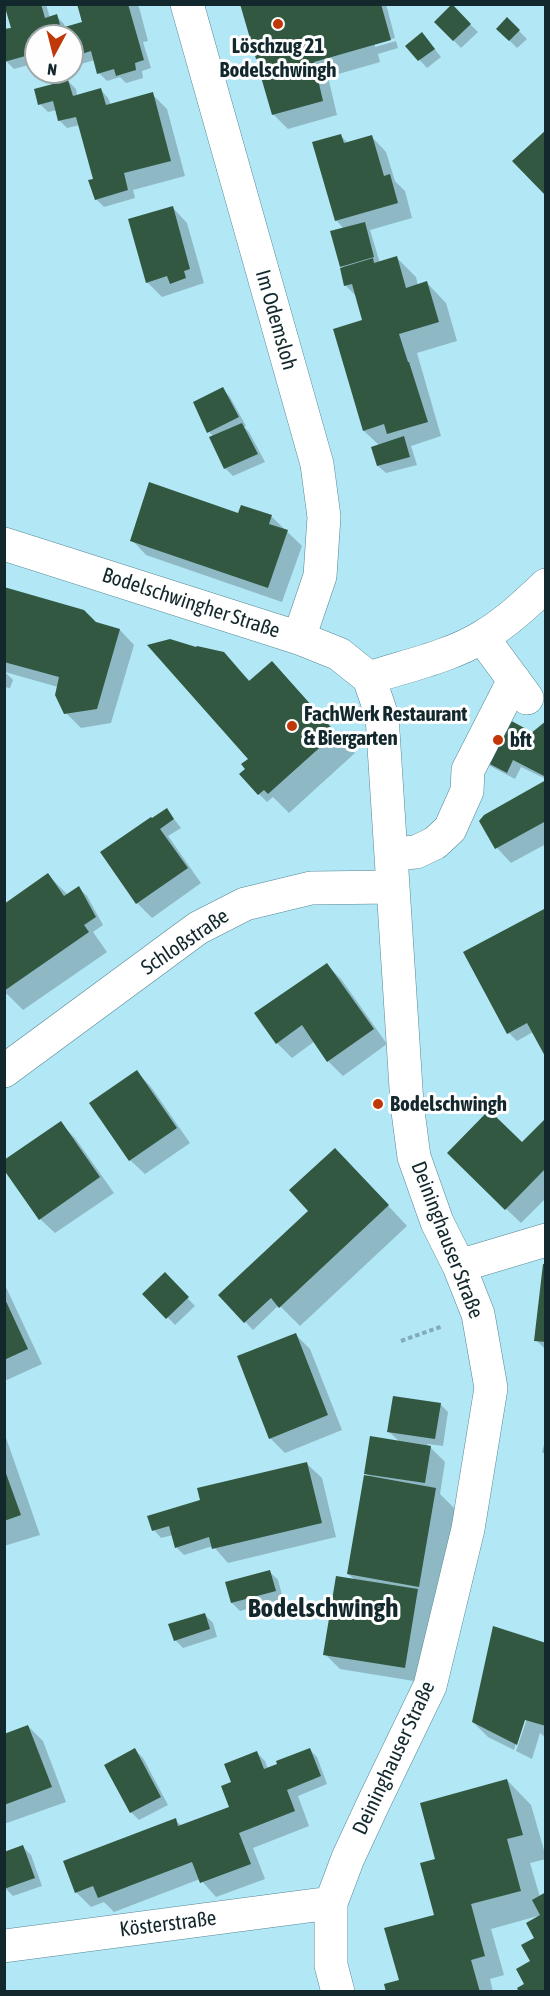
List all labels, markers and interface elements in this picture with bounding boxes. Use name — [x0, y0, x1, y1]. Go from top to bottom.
marker: Löschzug 21 Bodelschwingh — [271, 17, 285, 31]
north arrow — [24, 24, 84, 84]
place label: Löschzug 21 Bodelschwingh — [219, 33, 337, 83]
text: N — [46, 60, 58, 79]
street label: Im Odemsloh — [250, 267, 302, 373]
street label: Bodelschwingher Straße — [99, 562, 283, 644]
place label: FachWerk Restaurant & Biergarten — [304, 701, 467, 751]
marker: FachWerk Restaurant & Biergarten — [285, 719, 299, 733]
place label: bft — [510, 727, 532, 753]
marker: bft — [491, 733, 505, 747]
street label: Schloßstraße — [136, 904, 234, 980]
place label: Bodelschwingh — [390, 1091, 507, 1117]
marker: Bodelschwingh — [371, 1097, 385, 1111]
street label: Deininghauser Straße — [405, 1158, 489, 1322]
district label: Bodelschwingh — [248, 1592, 398, 1624]
street label: Deininghauser Straße — [347, 1677, 441, 1839]
street label: Kösterstraße — [118, 1906, 218, 1942]

